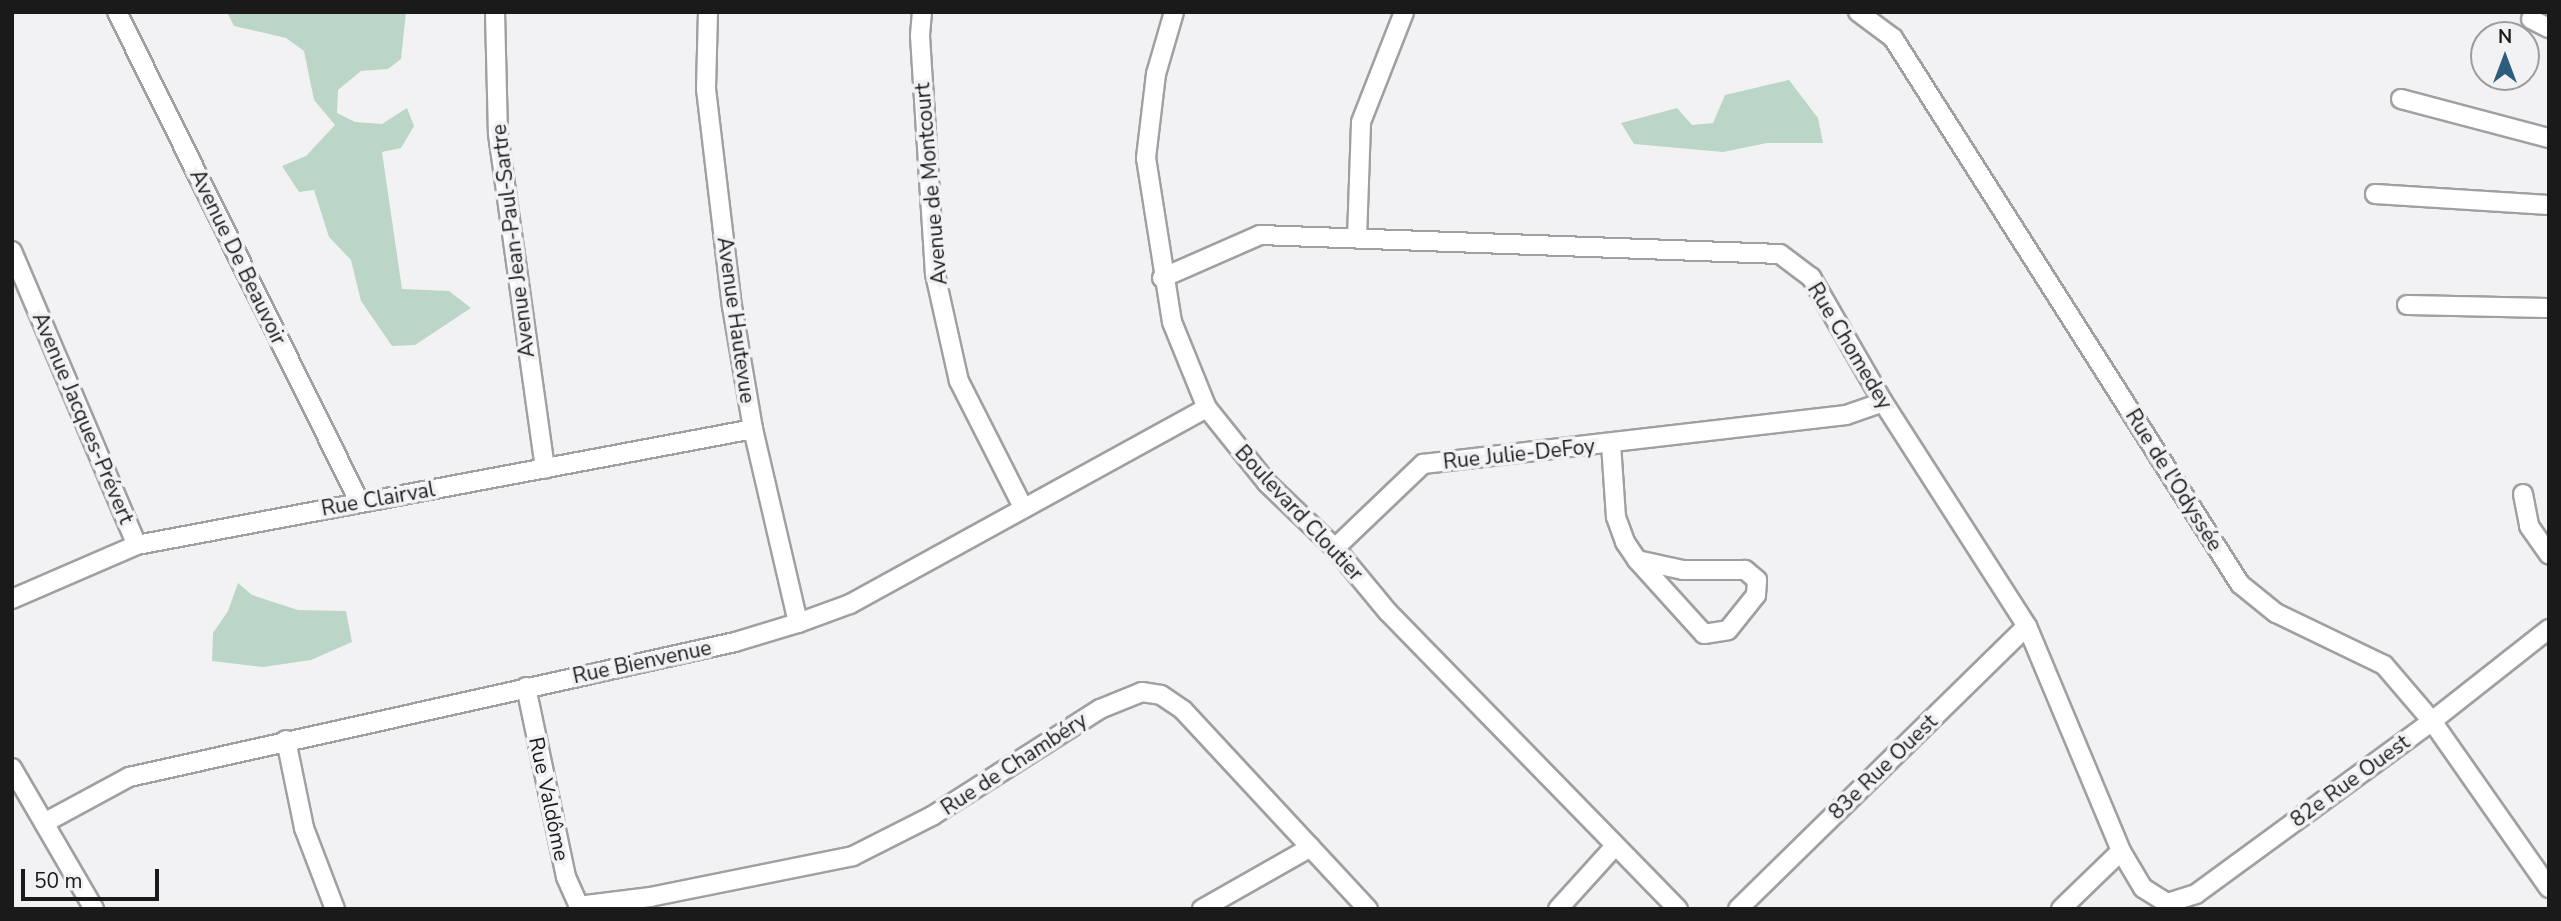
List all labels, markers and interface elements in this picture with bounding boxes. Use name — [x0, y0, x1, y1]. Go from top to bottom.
north arrow — [2470, 21, 2540, 91]
text: N — [2498, 24, 2512, 50]
street label: Avenue de Montcourt — [910, 82, 952, 286]
street label: Avenue Jean-Paul-Sartre — [486, 123, 540, 359]
street label: Avenue De Beauvoir — [185, 165, 291, 349]
street label: Avenue Hautevue — [712, 235, 760, 405]
street label: Rue Chomedey — [1802, 278, 1898, 414]
street label: Avenue Jacques-Prévert — [27, 308, 139, 528]
street label: Rue de l'Odyssée — [2120, 404, 2228, 556]
street label: Rue Julie-DeFoy — [1442, 433, 1596, 475]
street label: Boulevard Cloutier — [1230, 440, 1368, 586]
street label: Rue Clairval — [319, 477, 437, 521]
street label: Rue Bienvenue — [570, 635, 714, 689]
street label: Rue de Chambéry — [936, 707, 1092, 821]
street label: 83e Rue Ouest — [1824, 709, 1942, 825]
street label: 82e Rue Ouest — [2286, 729, 2414, 833]
street label: Rue Valdôme — [524, 735, 574, 863]
scale bar — [24, 855, 163, 899]
text: 50 m — [34, 867, 83, 895]

